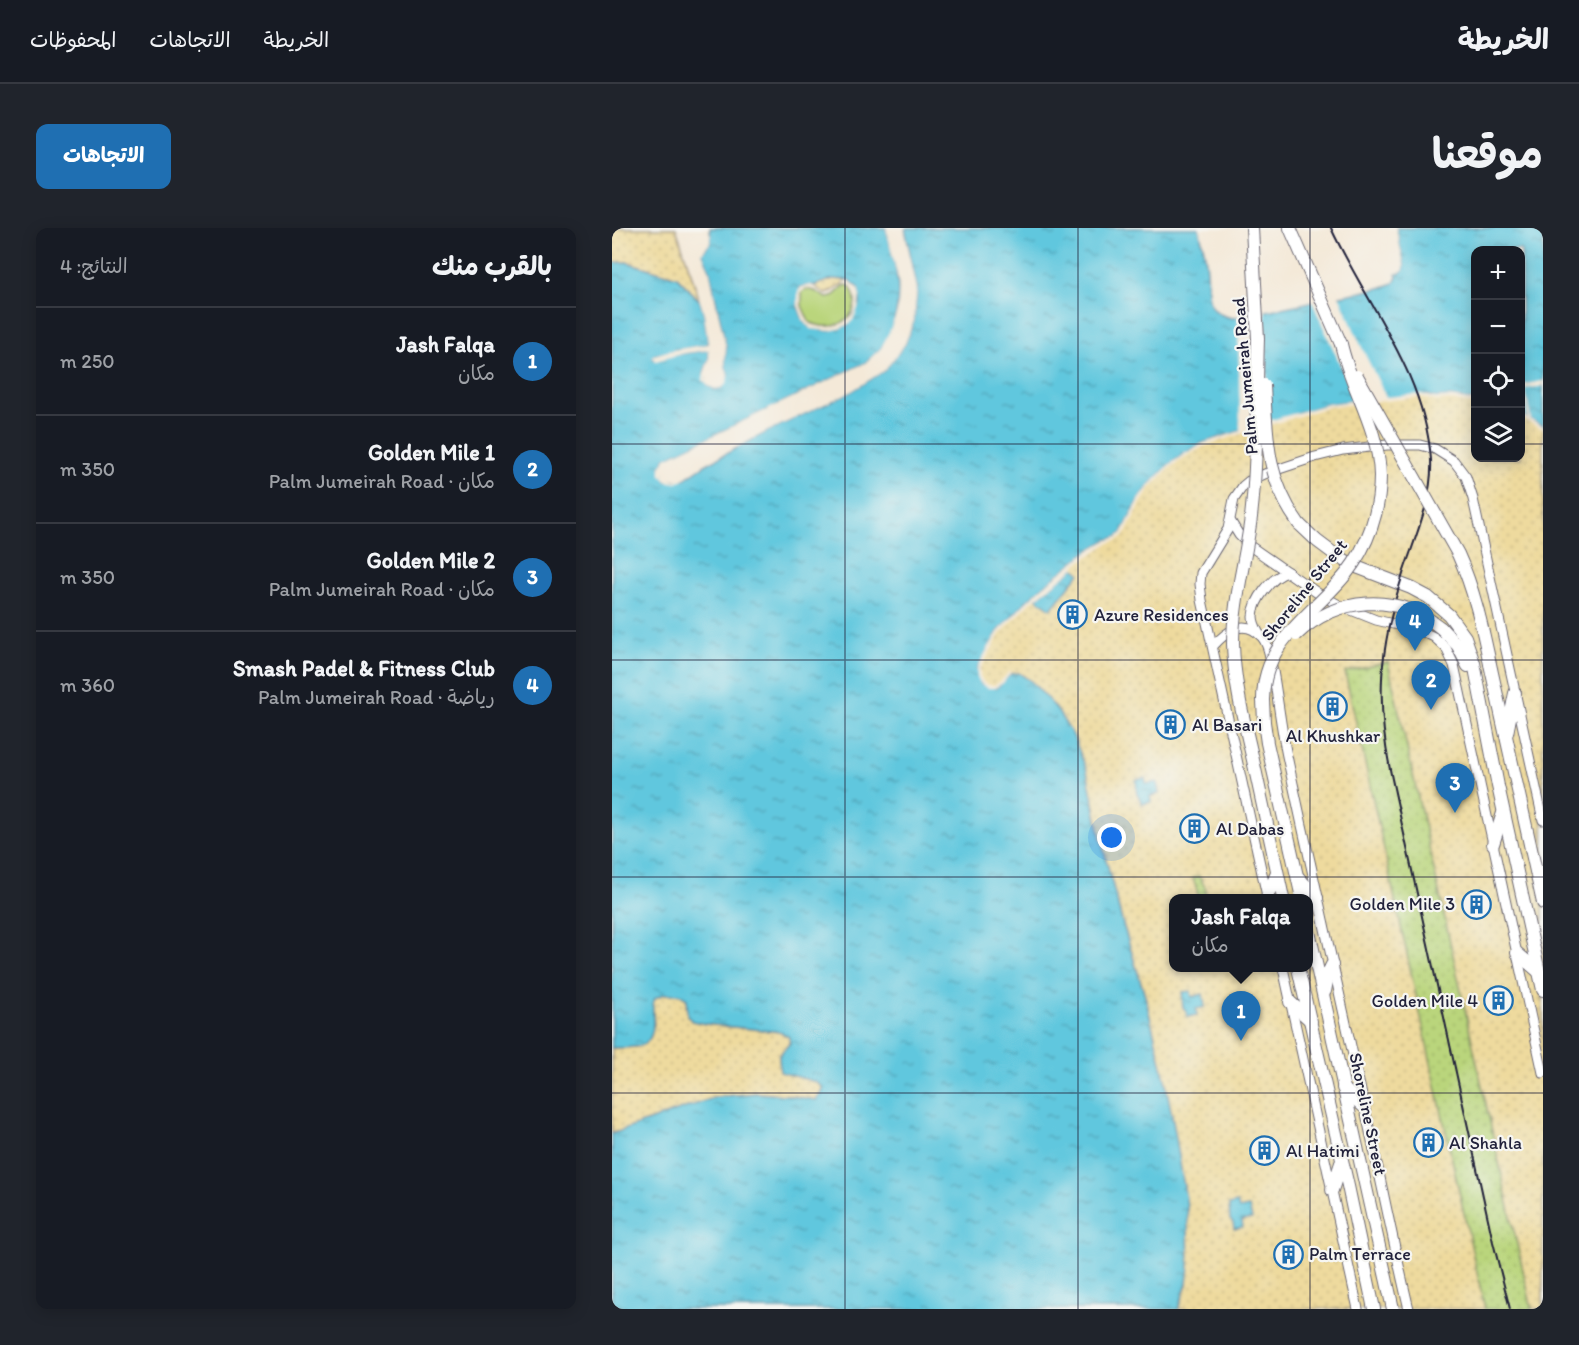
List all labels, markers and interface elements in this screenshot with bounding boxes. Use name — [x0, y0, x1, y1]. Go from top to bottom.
text: الخريطة — [1458, 22, 1549, 56]
text: المحفوظات — [30, 27, 116, 52]
text: الاتجاهات — [149, 27, 231, 52]
text: الخريطة — [264, 27, 329, 52]
button: الاتجاهات — [36, 124, 171, 189]
text: موقعنا — [1432, 128, 1543, 179]
map controls — [1471, 246, 1525, 462]
button: + — [1471, 246, 1525, 300]
text: بالقرب منك — [432, 250, 552, 282]
text: النتائج: 4 — [60, 254, 128, 278]
street label: Palm Jumeirah Road — [1227, 296, 1263, 456]
button: − — [1471, 300, 1525, 354]
text: Jash Falqa — [396, 331, 495, 358]
text: 250 m — [60, 349, 115, 373]
text: 1 — [528, 349, 537, 373]
button: locate — [1471, 354, 1525, 408]
text: مكان — [458, 361, 495, 385]
button: layers — [1471, 408, 1525, 462]
text: Golden Mile 1 — [368, 439, 495, 466]
text: 350 m — [60, 457, 115, 481]
text: 2 — [527, 457, 538, 481]
text: مكان · Palm Jumeirah Road — [269, 469, 495, 493]
street label: Shoreline Street — [1256, 534, 1352, 645]
text: Golden Mile 2 — [367, 547, 495, 574]
text: 350 m — [60, 565, 115, 589]
text: 3 — [527, 565, 538, 589]
text: مكان · Palm Jumeirah Road — [269, 577, 495, 601]
building icon: Azure Residences — [1057, 599, 1089, 631]
pin: 4 — [1396, 602, 1434, 651]
place label: Azure Residences — [1094, 604, 1229, 626]
text: Smash Padel & Fitness Club — [233, 655, 495, 682]
pin: 2 — [1412, 660, 1450, 710]
text: 360 m — [60, 673, 115, 697]
text: 4 — [526, 673, 539, 697]
text: رياضة · Palm Jumeirah Road — [258, 685, 495, 709]
building icon: Al Khushkar — [1317, 691, 1349, 723]
building icon: Al Basari — [1155, 709, 1187, 741]
place label: Al Basari — [1192, 714, 1262, 736]
place label: Al Khushkar — [1286, 725, 1381, 747]
pin: 3 — [1436, 764, 1474, 813]
building icon: Al Dabas — [1179, 813, 1211, 845]
place label: Al Dabas — [1216, 818, 1284, 840]
your location — [1097, 823, 1126, 852]
building icon: Golden Mile 3 — [1460, 888, 1492, 920]
place label: Golden Mile 3 — [1350, 893, 1455, 915]
popup — [1169, 894, 1313, 972]
text: Jash Falqa — [1192, 903, 1290, 930]
text: مكان — [1192, 933, 1229, 957]
building icon: Golden Mile 4 — [1483, 985, 1515, 1017]
place label: Golden Mile 4 — [1372, 990, 1478, 1012]
pin: 1 — [1222, 992, 1260, 1041]
street label: Shoreline Street — [1344, 1051, 1392, 1178]
building icon: Al Shahla — [1412, 1127, 1444, 1159]
place label: Al Shahla — [1449, 1132, 1522, 1154]
building icon: Al Hatimi — [1249, 1135, 1281, 1167]
place label: Al Hatimi — [1286, 1140, 1360, 1162]
building icon: Palm Terrace — [1272, 1238, 1304, 1270]
place label: Palm Terrace — [1309, 1243, 1411, 1265]

